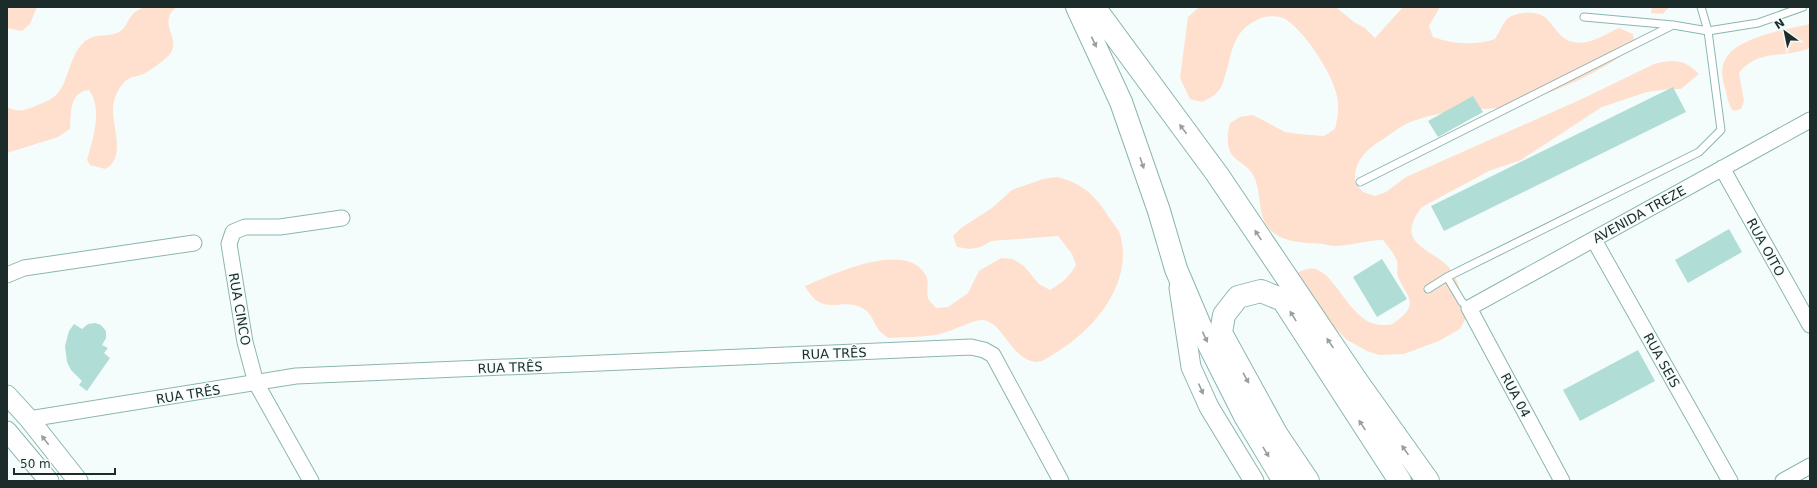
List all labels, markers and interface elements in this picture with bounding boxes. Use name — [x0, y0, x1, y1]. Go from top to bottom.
north arrow — [1765, 12, 1805, 52]
text: N — [1772, 16, 1787, 32]
one-way arrow — [1091, 37, 1097, 49]
one-way arrow — [1179, 124, 1187, 135]
one-way arrow — [1140, 157, 1146, 169]
street label: AVENIDA TREZE — [1590, 183, 1688, 246]
street label: RUA OITO — [1744, 216, 1788, 279]
one-way arrow — [1254, 230, 1262, 241]
street label: RUA CINCO — [226, 272, 253, 347]
one-way arrow — [1289, 310, 1296, 321]
street label: RUA SEIS — [1640, 330, 1683, 390]
one-way arrow — [1202, 332, 1208, 343]
one-way arrow — [1327, 337, 1334, 349]
street label: RUA TRÊS — [801, 345, 867, 362]
street label: RUA TRÊS — [477, 359, 543, 376]
street label: RUA 04 — [1498, 370, 1533, 420]
one-way arrow — [1242, 372, 1249, 384]
street label: RUA TRÊS — [155, 382, 221, 407]
one-way arrow — [1198, 383, 1204, 394]
one-way arrow — [1358, 420, 1366, 430]
one-way arrow — [41, 434, 50, 445]
one-way arrow — [1401, 445, 1409, 455]
one-way arrow — [1262, 447, 1270, 457]
scale bar — [14, 450, 115, 476]
text: 50 m — [20, 457, 51, 471]

